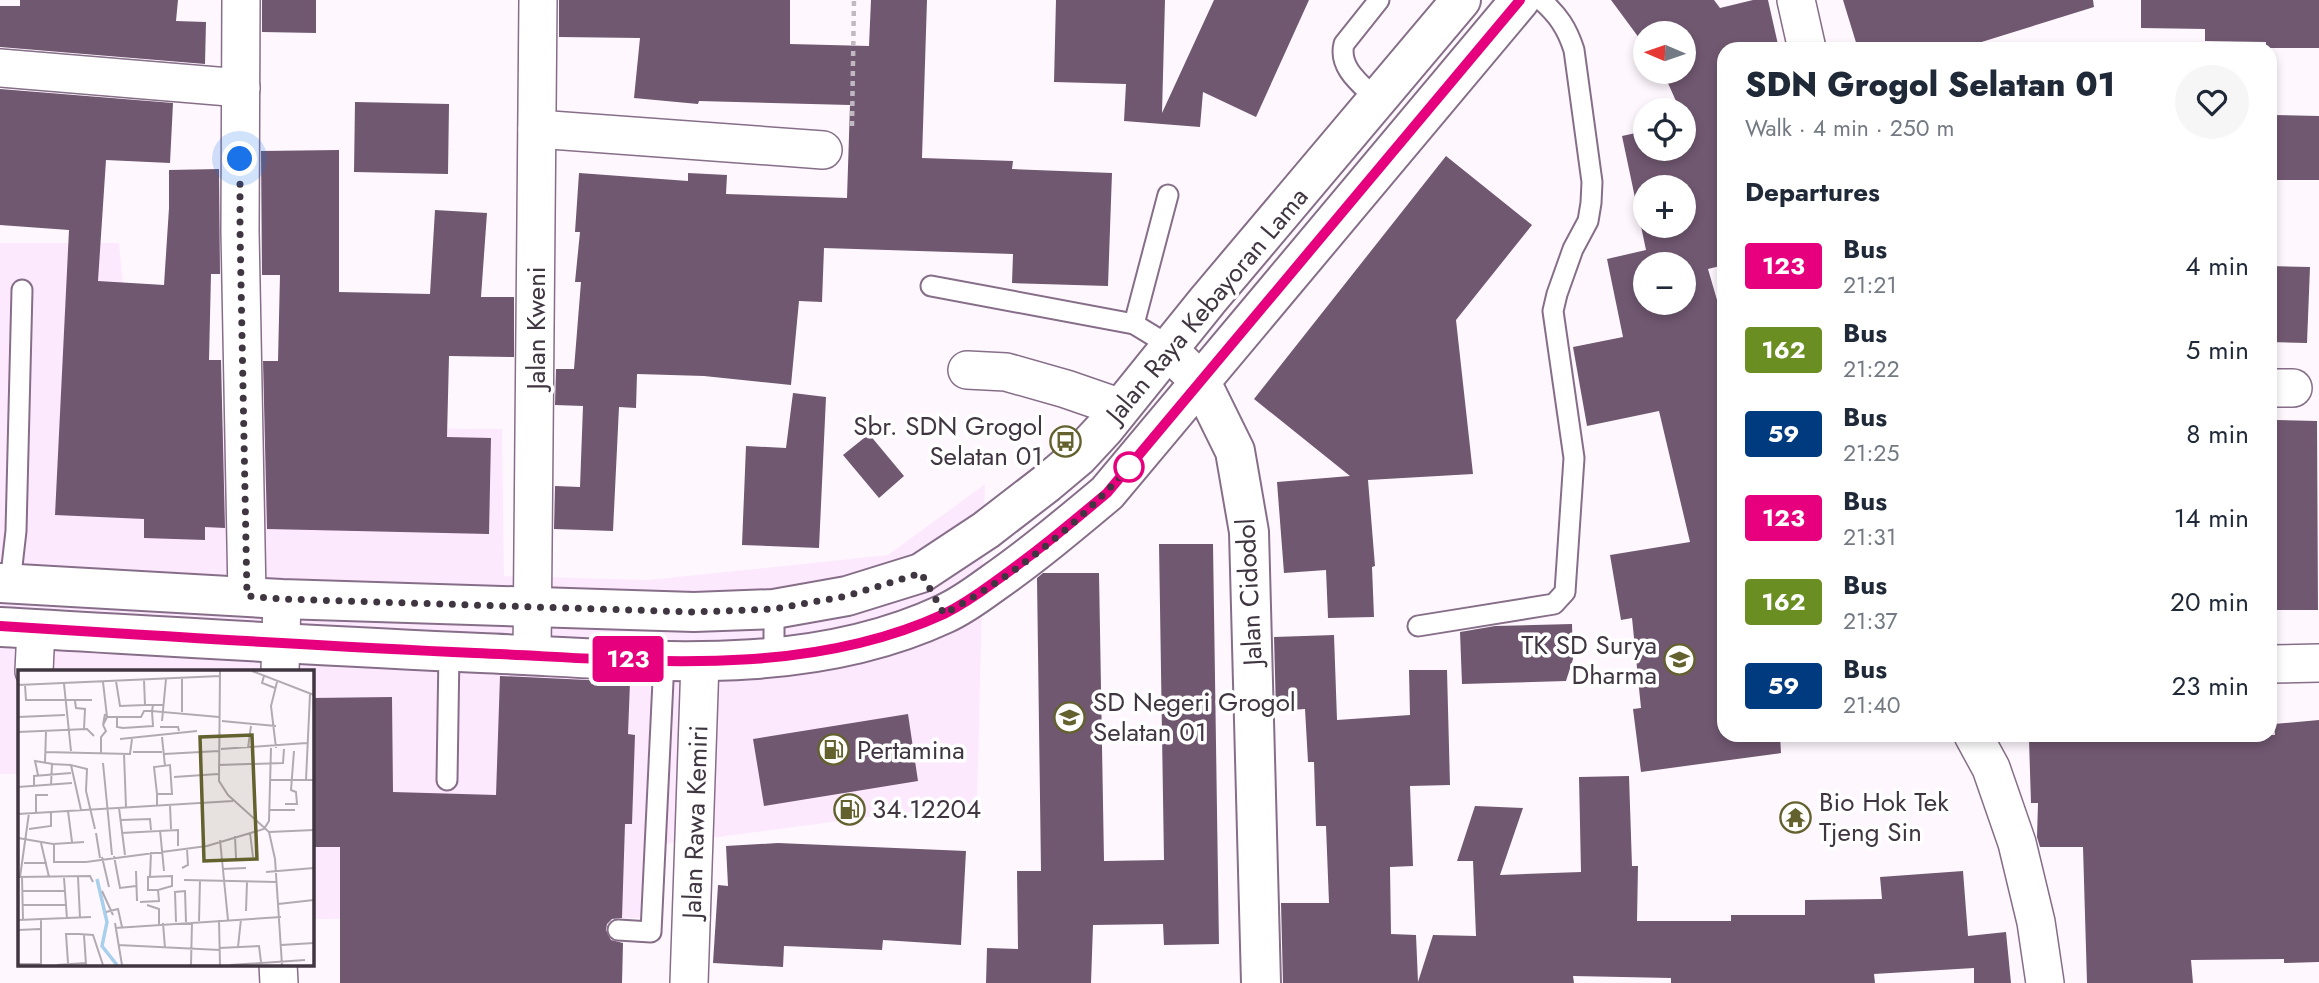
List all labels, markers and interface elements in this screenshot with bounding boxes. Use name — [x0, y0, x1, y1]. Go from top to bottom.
north arrow — [1633, 21, 1696, 84]
map controls — [1633, 21, 1696, 315]
text: SDN Grogol Selatan 01 — [1745, 61, 2115, 108]
button: heart — [2175, 65, 2249, 139]
button: locate — [1633, 98, 1696, 161]
text: Walk · 4 min · 250 m — [1745, 111, 1954, 145]
your location — [222, 141, 257, 176]
text: Departures — [1745, 173, 1880, 211]
button: + — [1633, 175, 1696, 238]
street label: Jalan Raya Kebayoran Lama — [1095, 179, 1317, 433]
text: Bus — [1843, 230, 1887, 268]
text: 4 min — [2185, 247, 2249, 285]
text: 123 — [1762, 248, 1805, 283]
button: − — [1633, 252, 1696, 315]
street label: Jalan Kweni — [517, 266, 555, 393]
text: 21:21 — [1843, 268, 1897, 302]
text: Bus — [1843, 314, 1887, 352]
text: 5 min — [2186, 331, 2249, 369]
text: 162 — [1761, 332, 1806, 367]
text: 21:22 — [1843, 352, 1900, 386]
text: Bus — [1843, 398, 1887, 436]
place label: Sbr. SDN Grogol Selatan 01 — [853, 407, 1043, 475]
text: 8 min — [2186, 415, 2249, 453]
text: 59 — [1768, 416, 1799, 451]
bus stop icon: Sbr. SDN Grogol Selatan 01 — [1049, 424, 1083, 458]
text: 21:25 — [1843, 436, 1899, 470]
unlabelled marker — [1114, 452, 1144, 482]
text: Bus — [1843, 482, 1887, 520]
text: 14 min — [2174, 499, 2249, 537]
text: 123 — [1762, 500, 1805, 535]
street label: Jalan Cidodol — [1226, 517, 1272, 670]
text: 21:31 — [1843, 520, 1896, 554]
text: Bus — [1843, 566, 1887, 604]
text: 20 min — [2170, 583, 2249, 621]
text: 162 — [1761, 584, 1806, 619]
text: 21:37 — [1843, 604, 1898, 638]
place label: TK SD Surya Dharma — [1521, 626, 1657, 694]
line badge: 123 — [588, 636, 668, 682]
text: 123 — [607, 641, 649, 676]
school or university icon: TK SD Surya Dharma — [1663, 643, 1697, 677]
text: Bus — [1843, 650, 1887, 688]
text: 23 min — [2172, 667, 2249, 705]
text: 59 — [1768, 668, 1799, 703]
inset map — [18, 670, 313, 965]
place label: SD Negeri Grogol Selatan 01 — [1093, 683, 1296, 751]
text: 21:40 — [1843, 688, 1901, 722]
school or university icon: SD Negeri Grogol Selatan 01 — [1053, 700, 1087, 734]
street label: Jalan Rawa Kemiri — [673, 725, 717, 922]
place label: Pertamina — [857, 731, 965, 769]
fuel station icon: Pertamina — [817, 733, 851, 767]
place label: Bio Hok Tek Tjeng Sin — [1819, 783, 1949, 851]
place label: 34.12204 — [872, 790, 981, 828]
fuel station icon: 34.12204 — [832, 792, 866, 826]
temple icon: Bio Hok Tek Tjeng Sin — [1779, 800, 1813, 834]

